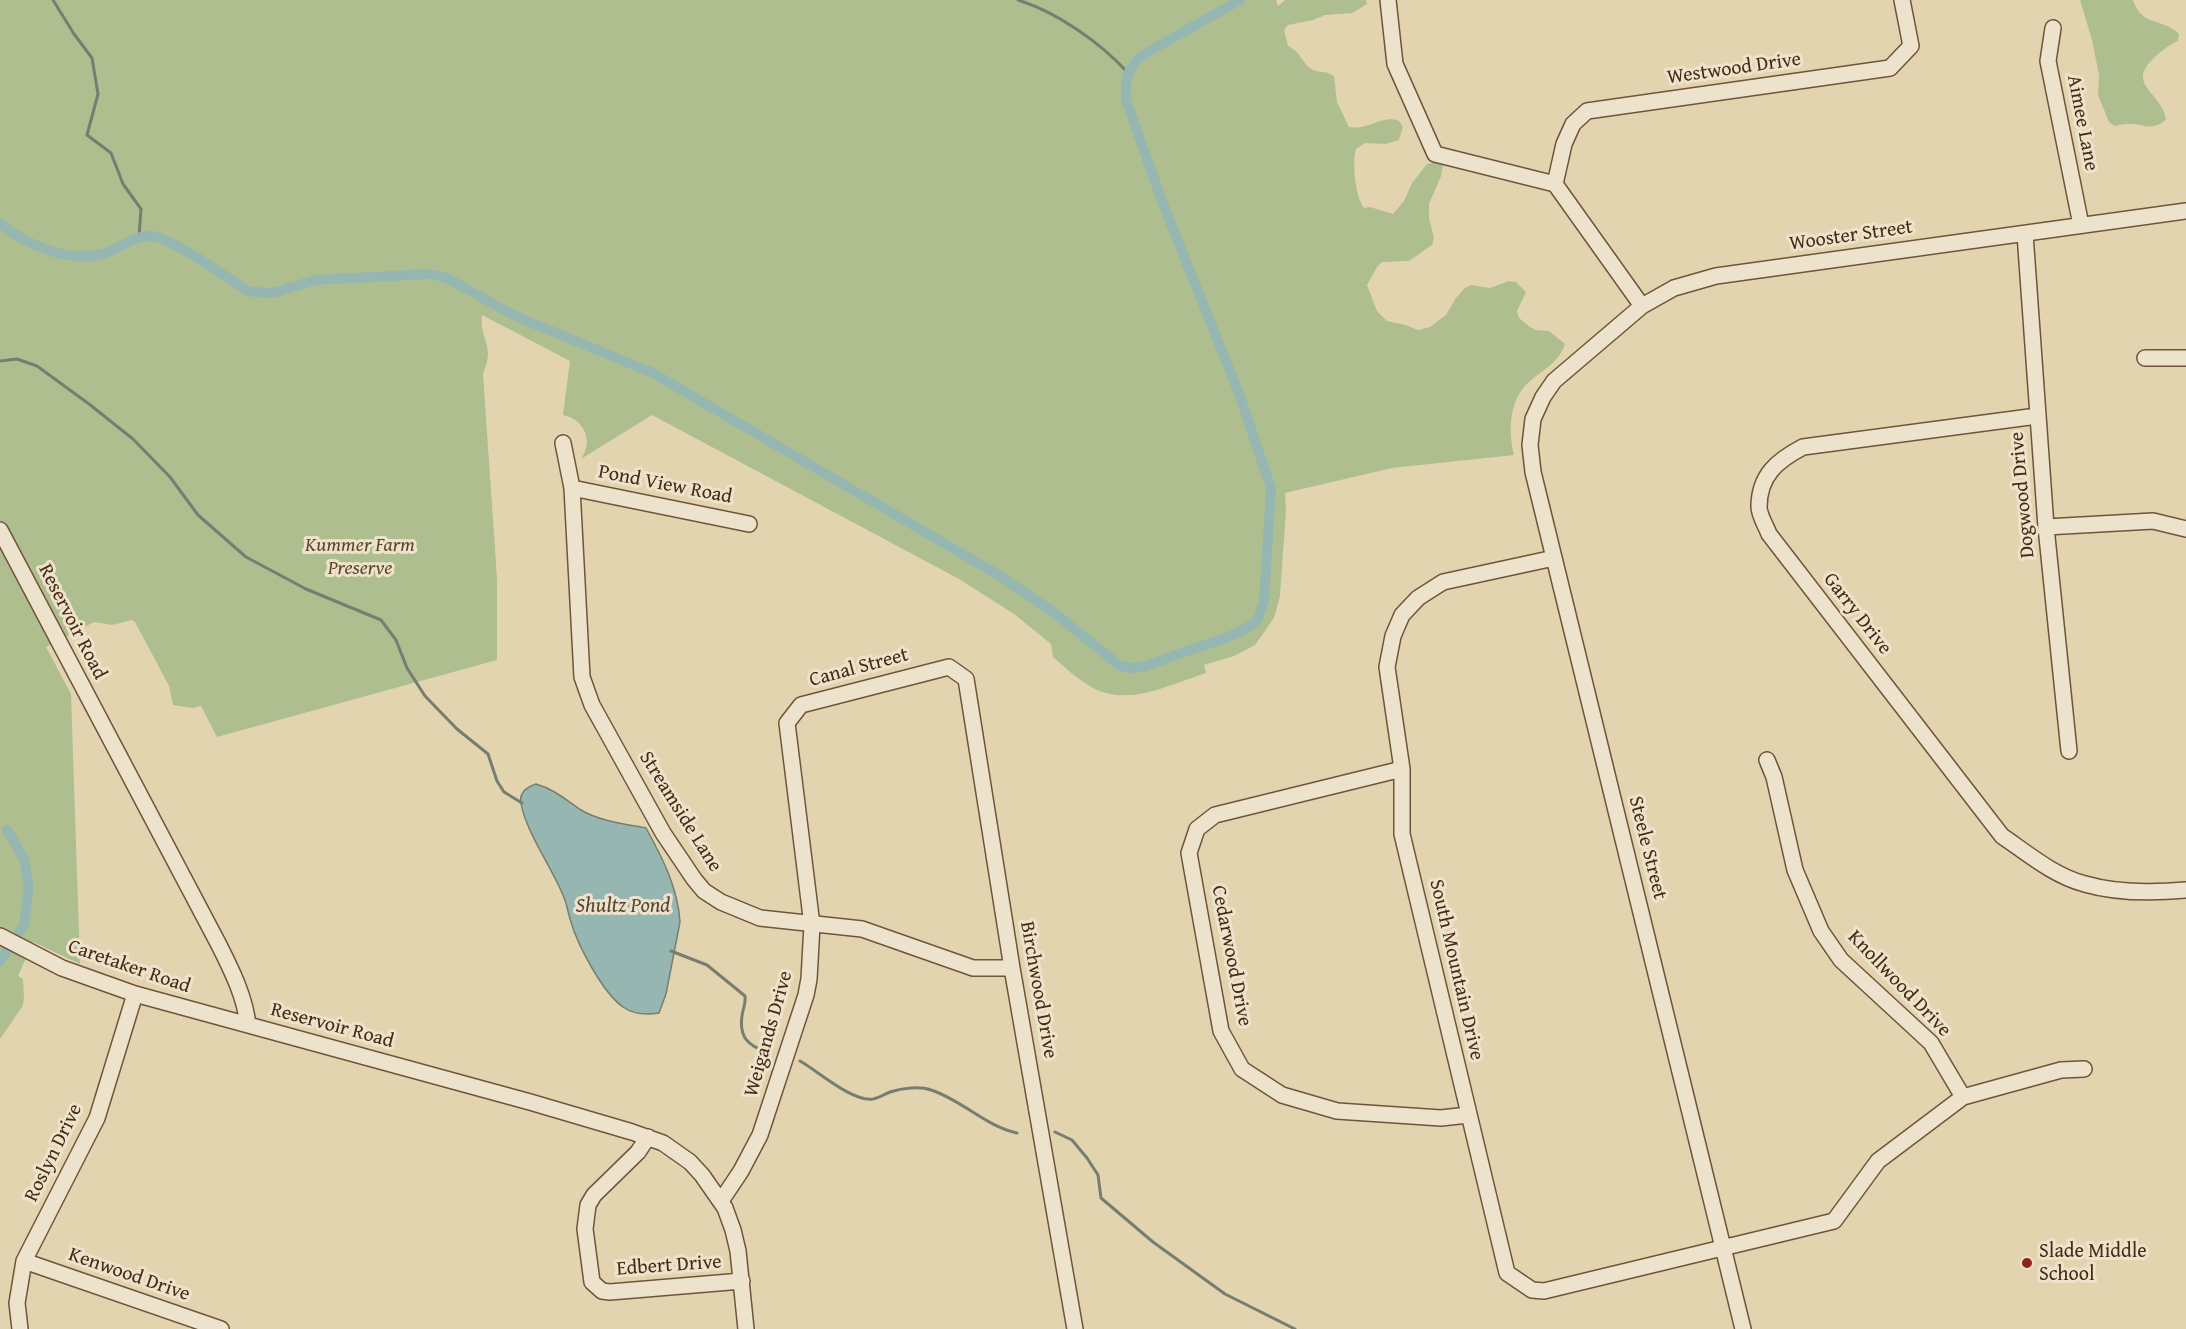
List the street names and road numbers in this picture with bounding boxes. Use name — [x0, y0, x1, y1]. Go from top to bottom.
street label: Westwood Drive — [1666, 48, 1802, 90]
street label: Aimee Lane — [2061, 73, 2103, 173]
street label: Wooster Street — [1788, 215, 1914, 257]
street label: Dogwood Drive — [2006, 431, 2040, 559]
street label: Pond View Road — [596, 460, 734, 510]
street label: Reservoir Road — [33, 560, 111, 684]
street label: Garry Drive — [1818, 568, 1896, 660]
street label: Canal Street — [807, 643, 911, 693]
street label: Streamside Lane — [633, 747, 727, 877]
street label: Steele Street — [1623, 794, 1671, 902]
street label: South Mountain Drive — [1424, 877, 1488, 1063]
street label: Cedarwood Drive — [1206, 884, 1256, 1028]
street label: Birchwood Drive — [1014, 919, 1062, 1061]
street label: Knollwood Drive — [1842, 926, 1956, 1042]
street label: Caretaker Road — [65, 935, 193, 999]
street label: Weigands Drive — [740, 968, 798, 1100]
street label: Reservoir Road — [268, 998, 396, 1054]
street label: Roslyn Drive — [20, 1100, 88, 1206]
street label: Kenwood Drive — [65, 1243, 193, 1307]
street label: Edbert Drive — [616, 1250, 722, 1282]

